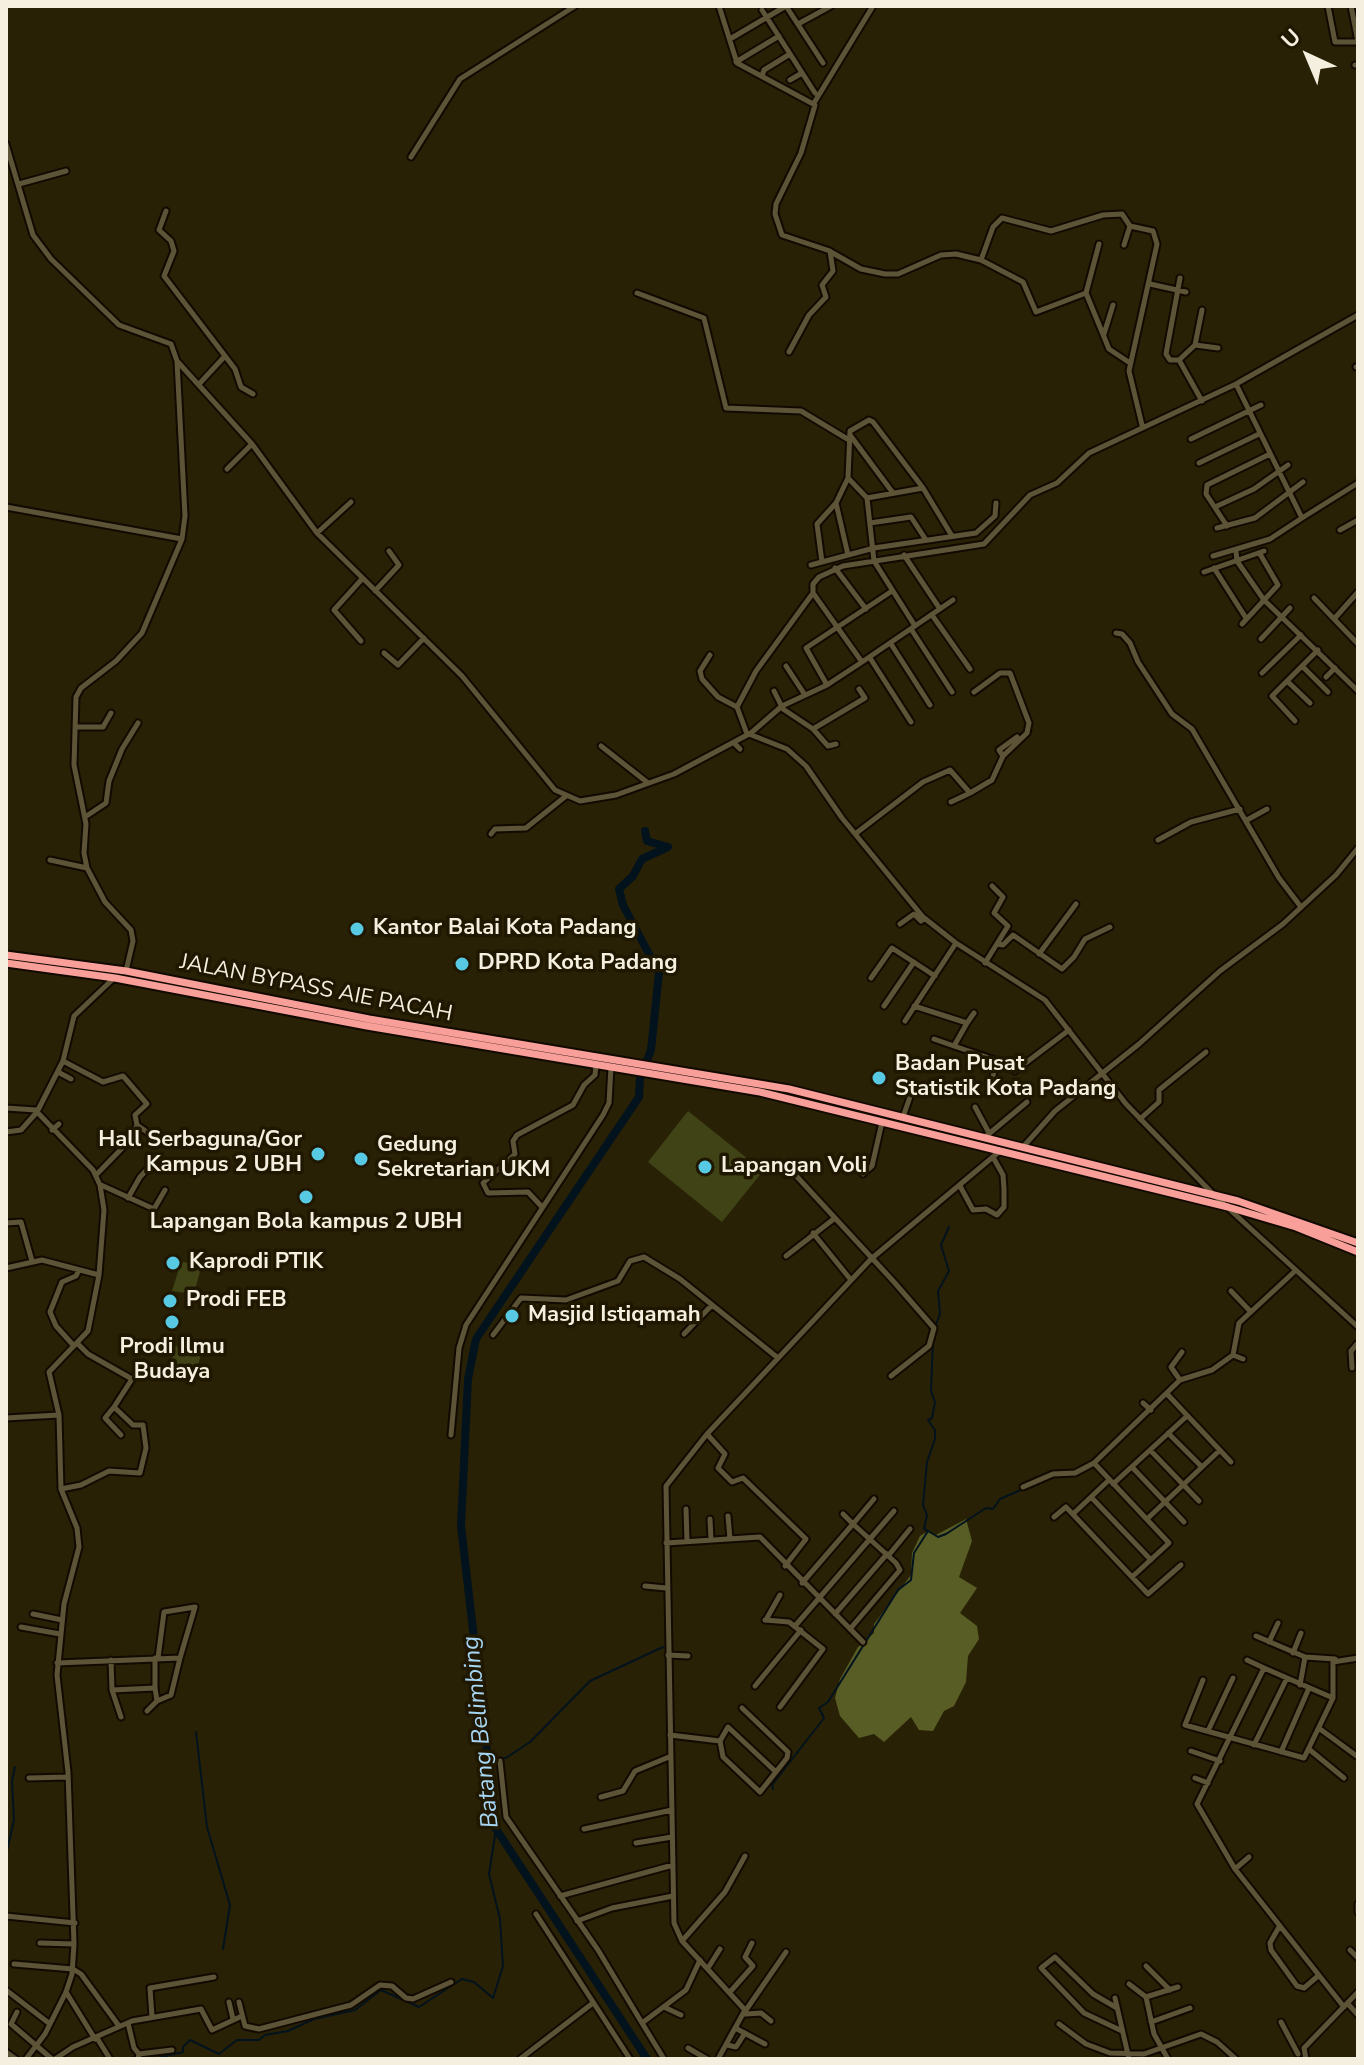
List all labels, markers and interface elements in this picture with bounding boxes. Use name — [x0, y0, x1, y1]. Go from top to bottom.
north arrow — [1268, 16, 1348, 96]
text: U — [1275, 22, 1308, 55]
place label: Kantor Balai Kota Padang — [373, 916, 636, 942]
marker: Kantor Balai Kota Padang — [348, 920, 366, 938]
street label: JALAN BYPASS AIE PACAH — [177, 950, 455, 1028]
place label: DPRD Kota Padang — [478, 951, 677, 977]
marker: DPRD Kota Padang — [453, 955, 471, 973]
place label: Badan Pusat Statistik Kota Padang — [895, 1052, 1116, 1104]
marker: Badan Pusat Statistik Kota Padang — [870, 1069, 888, 1087]
place label: Hall Serbaguna/Gor Kampus 2 UBH — [98, 1128, 302, 1180]
place label: Gedung Sekretarian UKM — [377, 1133, 550, 1184]
marker: Hall Serbaguna/Gor Kampus 2 UBH — [309, 1145, 327, 1163]
marker: Gedung Sekretarian UKM — [352, 1150, 370, 1168]
place label: Lapangan Voli — [721, 1154, 867, 1180]
marker: Lapangan Voli — [696, 1158, 714, 1176]
marker: Lapangan Bola kampus 2 UBH — [297, 1188, 315, 1206]
place label: Lapangan Bola kampus 2 UBH — [150, 1210, 462, 1236]
place label: Kaprodi PTIK — [189, 1250, 323, 1276]
marker: Kaprodi PTIK — [164, 1254, 182, 1272]
place label: Prodi FEB — [186, 1288, 287, 1314]
marker: Prodi FEB — [161, 1292, 179, 1310]
place label: Masjid Istiqamah — [528, 1303, 701, 1329]
marker: Masjid Istiqamah — [503, 1307, 521, 1325]
marker: Prodi Ilmu Budaya — [163, 1313, 181, 1331]
place label: Prodi Ilmu Budaya — [119, 1335, 225, 1386]
water label: Batang Belimbing — [458, 1634, 506, 1830]

